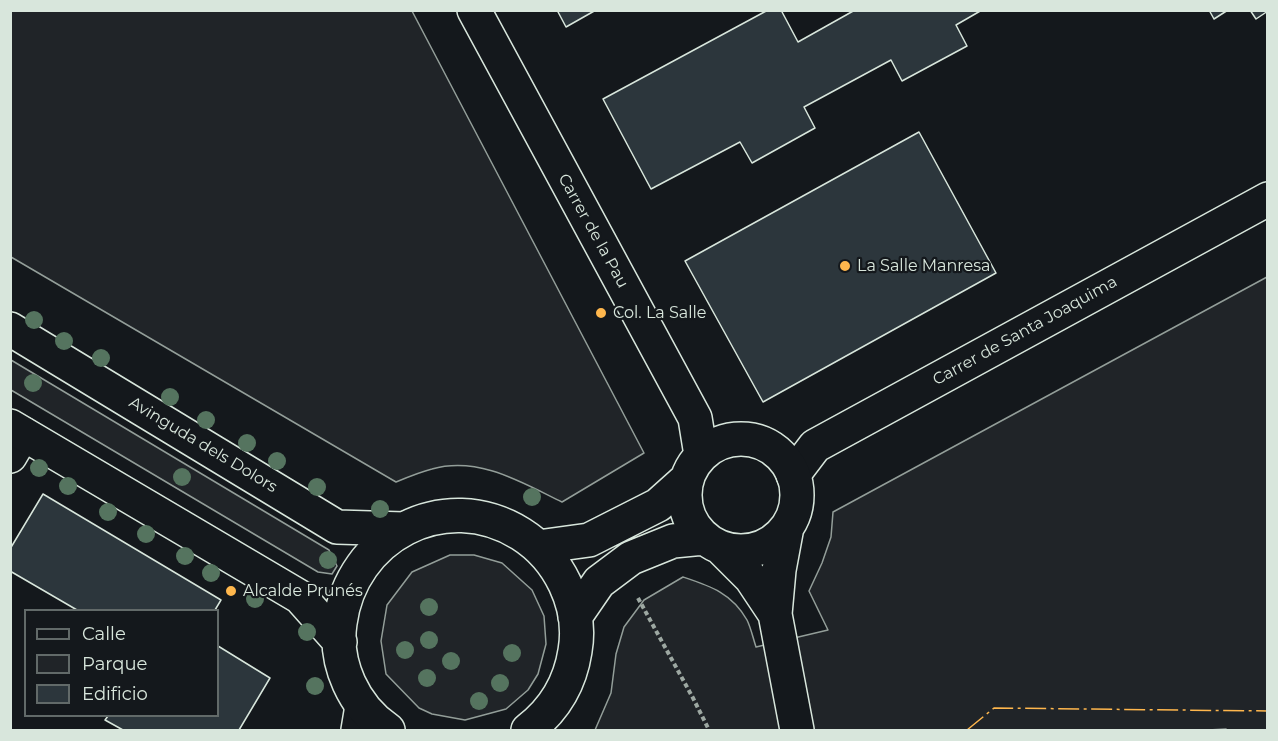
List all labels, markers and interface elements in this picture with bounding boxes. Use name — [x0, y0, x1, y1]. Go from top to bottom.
street label: Carrer de la Pau — [554, 171, 632, 291]
place label: La Salle Manresa — [857, 256, 990, 276]
marker: La Salle Manresa — [838, 259, 852, 273]
street label: Carrer de Santa Joaquima — [929, 272, 1121, 390]
place label: Col. La Salle — [613, 303, 707, 323]
marker: Col. La Salle — [594, 306, 608, 320]
street label: Avinguda dels Dolors — [125, 393, 281, 497]
place label: Alcalde Prunés — [243, 581, 363, 601]
marker: Alcalde Prunés — [224, 584, 238, 598]
legend — [24, 609, 219, 717]
text: Calle — [82, 623, 126, 645]
text: Parque — [82, 653, 147, 675]
text: Edificio — [82, 683, 148, 705]

